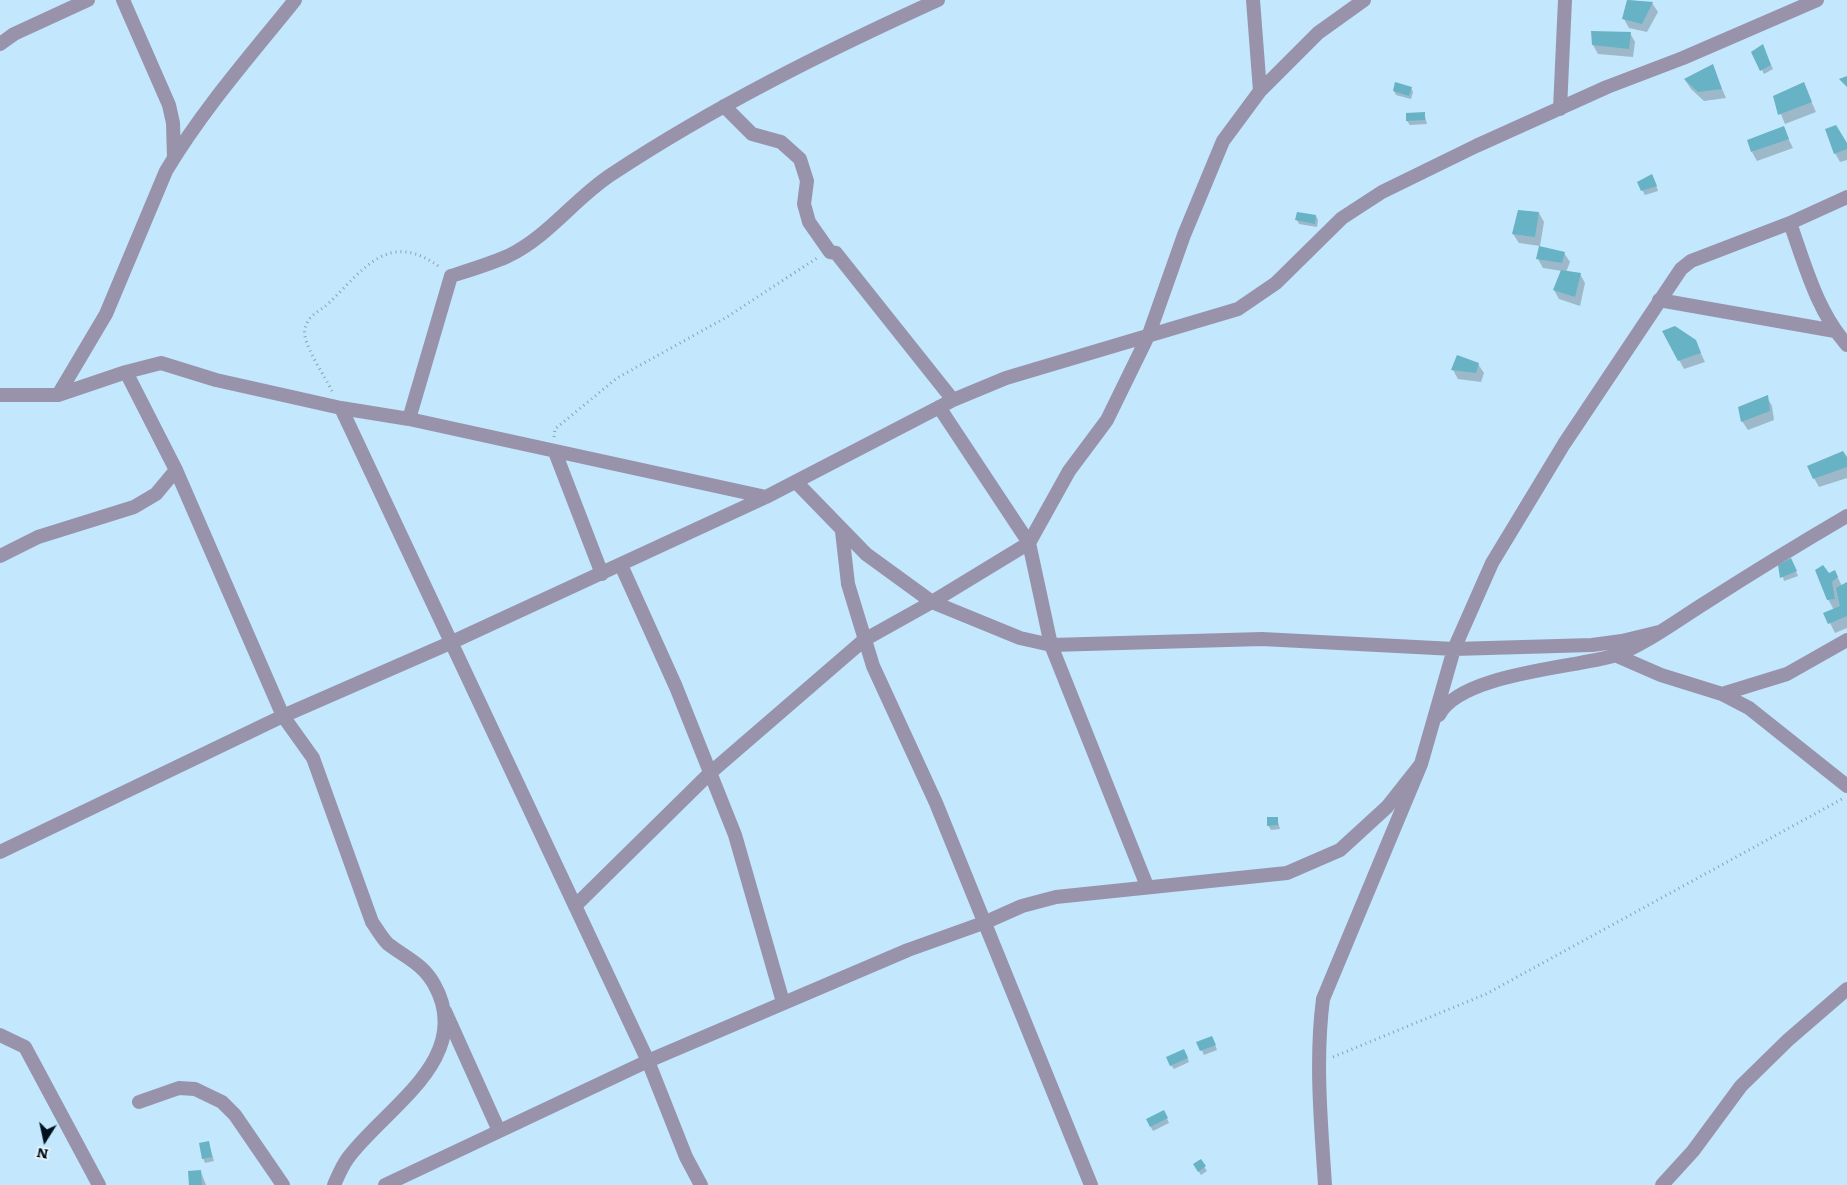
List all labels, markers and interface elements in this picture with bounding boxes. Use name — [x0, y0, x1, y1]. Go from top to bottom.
north arrow — [20, 1115, 70, 1165]
text: N — [35, 1144, 50, 1166]

